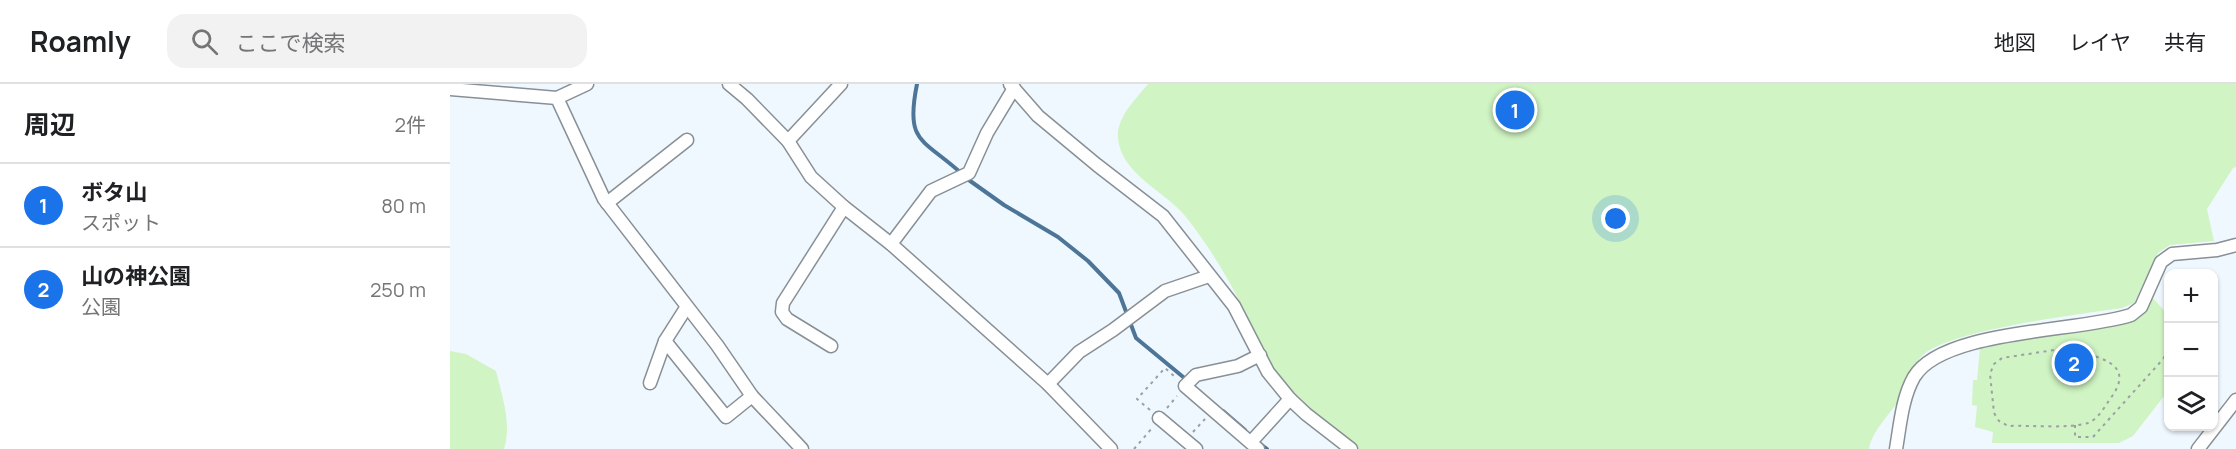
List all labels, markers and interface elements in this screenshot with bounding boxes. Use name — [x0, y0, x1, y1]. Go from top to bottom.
search box — [167, 14, 587, 68]
text: Roamly — [30, 22, 131, 60]
icon: search — [188, 25, 221, 58]
text: ここで検索 — [236, 28, 346, 58]
text: 地図 — [1994, 28, 2036, 56]
text: レイヤ — [2069, 28, 2131, 56]
text: 共有 — [2164, 28, 2206, 56]
pin: 1 — [1496, 87, 1534, 132]
text: 周辺 — [24, 106, 76, 142]
text: 2件 — [395, 111, 426, 138]
text: ボタ山 — [81, 177, 147, 207]
text: 1 — [39, 192, 48, 219]
text: 80 m — [381, 192, 426, 219]
your location — [1601, 204, 1630, 233]
text: スポット — [81, 209, 161, 236]
text: 山の神公園 — [81, 261, 191, 291]
map controls — [2164, 269, 2218, 431]
button: + — [2164, 269, 2218, 323]
text: 2 — [38, 276, 49, 303]
text: 250 m — [370, 276, 426, 303]
text: 公園 — [81, 293, 121, 320]
button: − — [2164, 323, 2218, 377]
pin: 2 — [2054, 340, 2094, 386]
button: layers — [2164, 377, 2218, 431]

